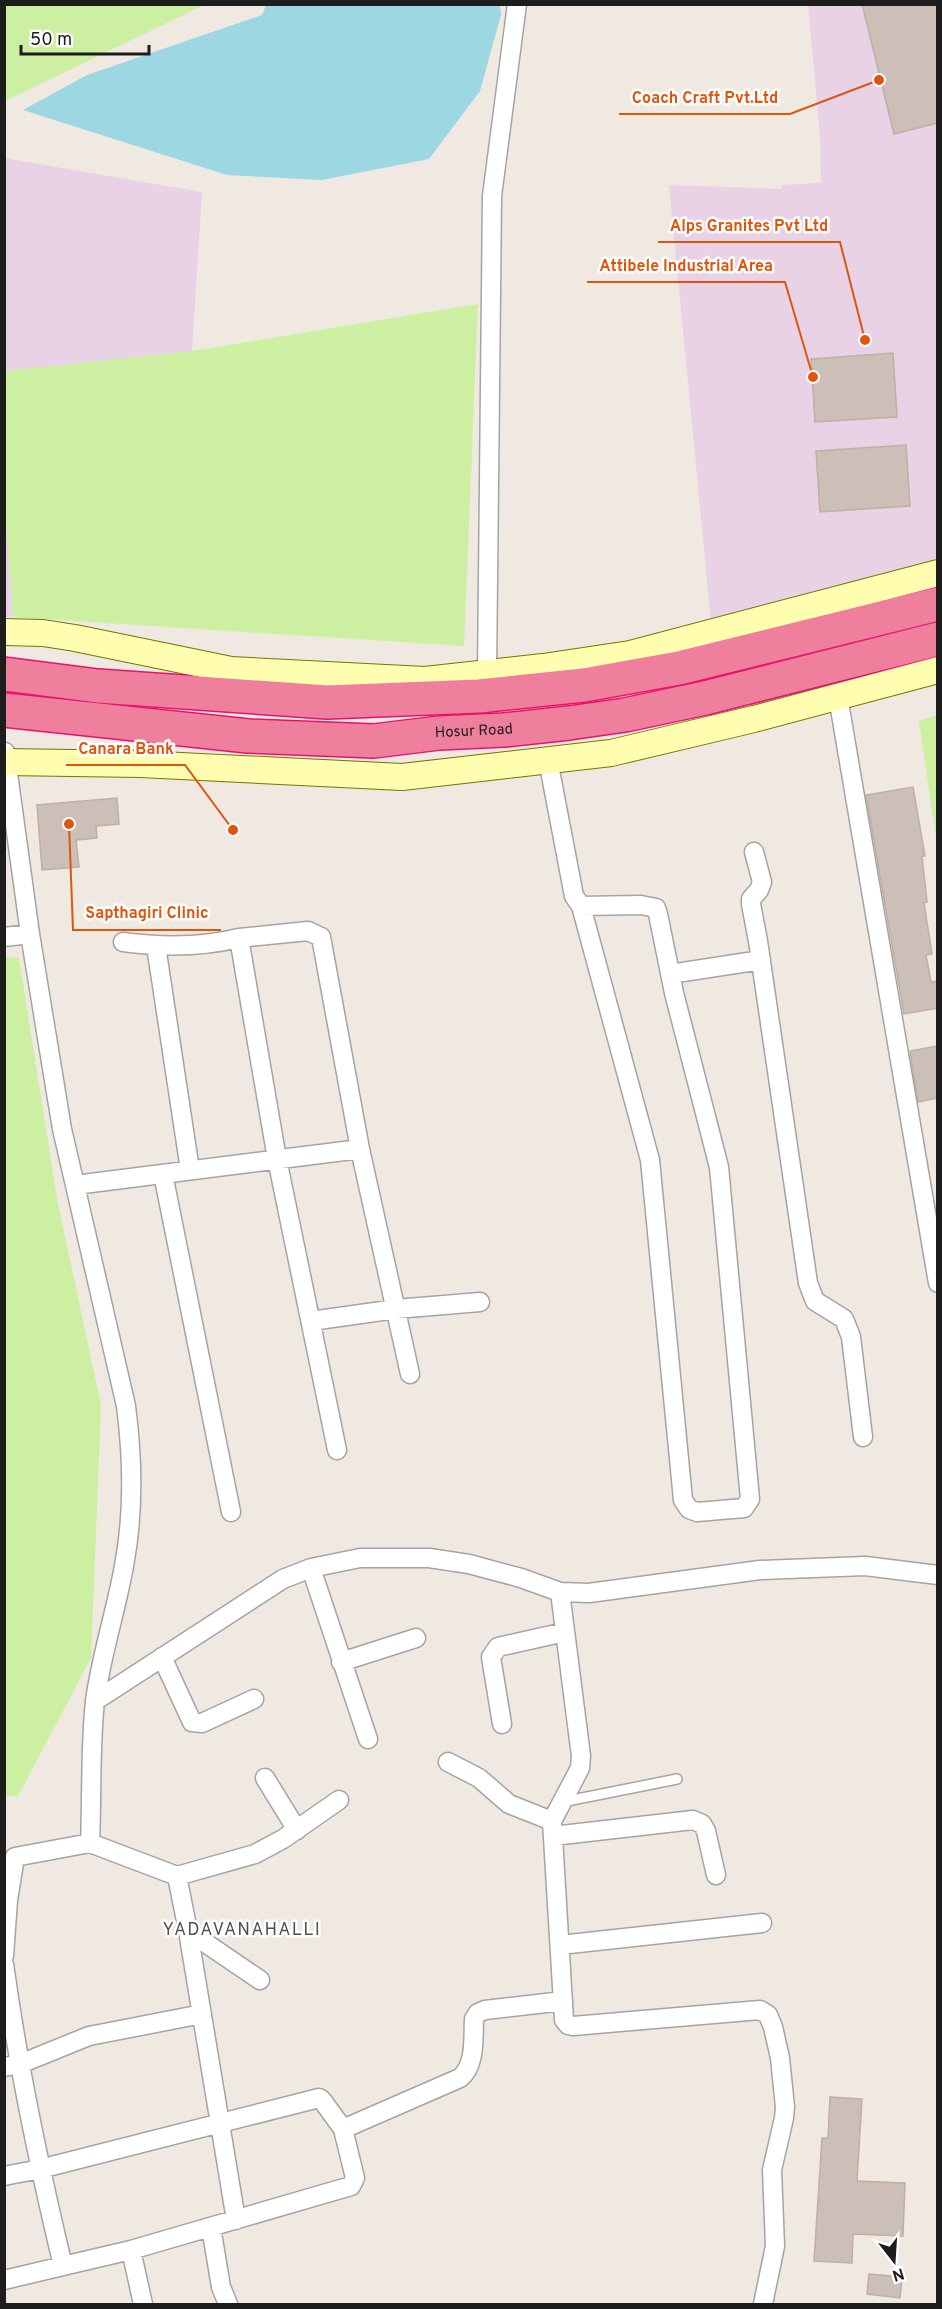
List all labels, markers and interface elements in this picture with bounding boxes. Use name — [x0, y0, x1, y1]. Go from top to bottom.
scale bar — [21, 18, 148, 56]
text: 50 m — [30, 29, 72, 52]
callout: Coach Craft Pvt.Ltd — [619, 80, 790, 114]
text: Coach Craft Pvt.Ltd — [632, 89, 778, 109]
callout: Alps Granites Pvt Ltd — [658, 208, 840, 242]
text: Alps Granites Pvt Ltd — [670, 217, 828, 237]
callout: Attibele Industrial Area — [587, 248, 785, 282]
text: Attibele Industrial Area — [599, 257, 773, 277]
street label: Hosur Road — [434, 720, 514, 743]
callout: Canara Bank — [66, 731, 185, 765]
text: Canara Bank — [78, 740, 174, 760]
callout: Sapthagiri Clinic — [73, 896, 221, 930]
text: Sapthagiri Clinic — [85, 904, 209, 924]
district label: YADAVANAHALLI — [163, 1919, 321, 1942]
north arrow — [864, 2231, 924, 2291]
text: N — [889, 2262, 906, 2285]

